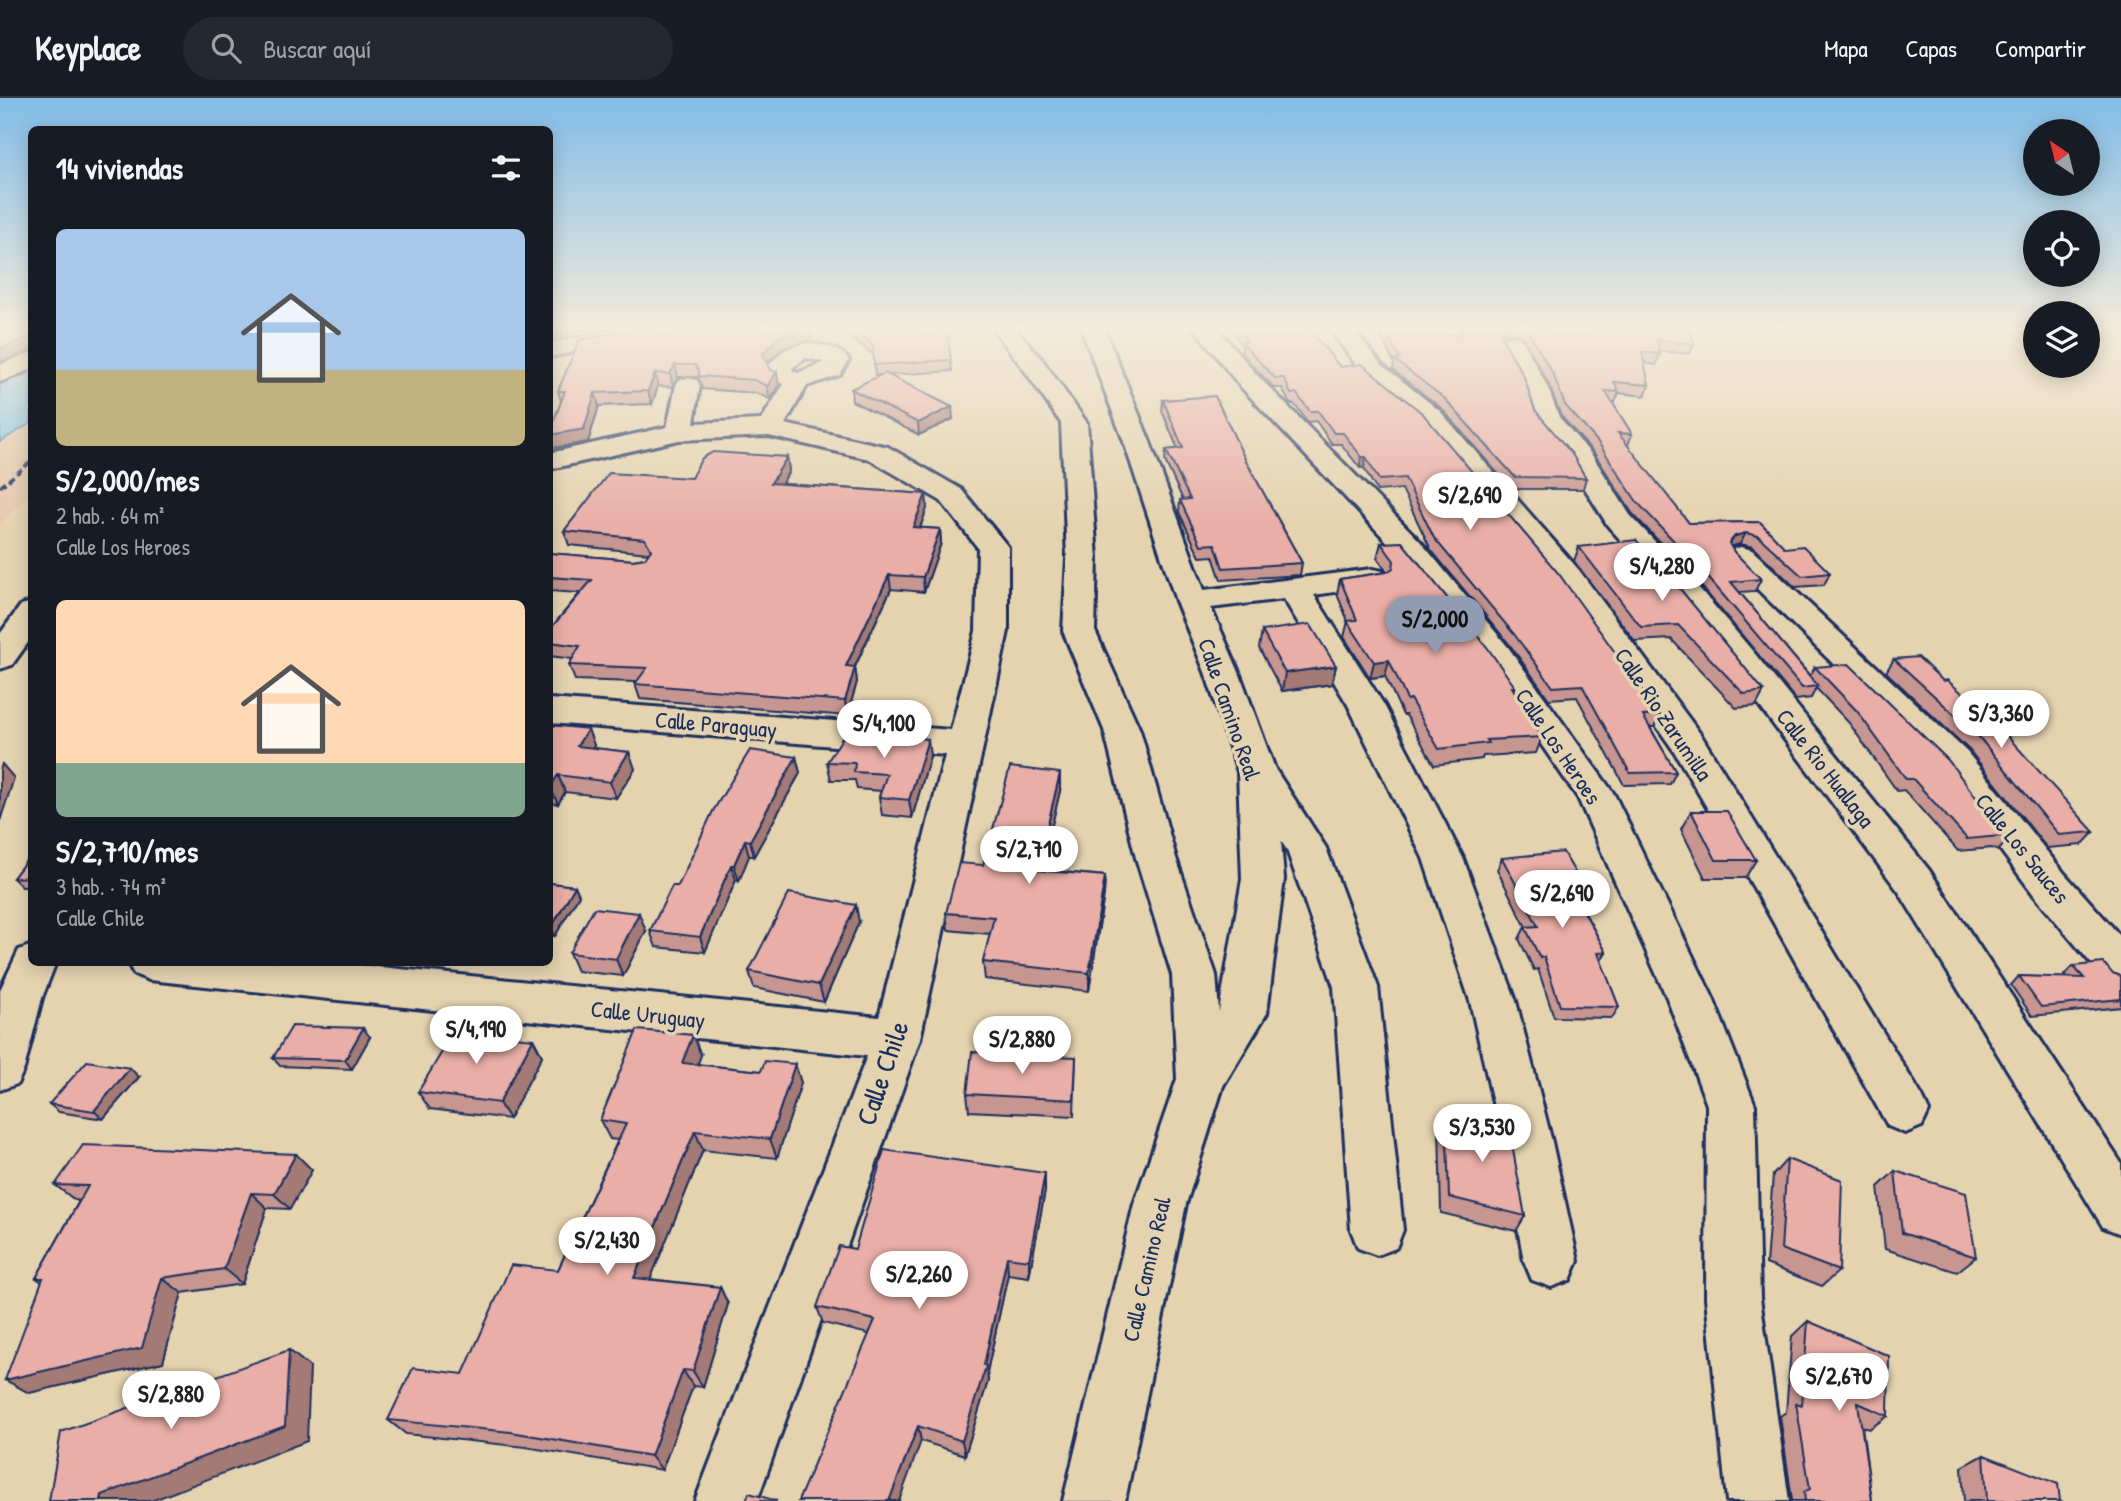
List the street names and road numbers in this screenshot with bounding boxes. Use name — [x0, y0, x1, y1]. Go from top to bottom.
street label: Calle Camino Real — [1191, 634, 1269, 785]
street label: Calle Rio Zarumilla — [1608, 641, 1720, 787]
street label: Calle Los Heroes — [1509, 682, 1609, 810]
street label: Calle Rio Huallaga — [1770, 702, 1882, 834]
street label: Calle Paraguay — [654, 703, 778, 745]
street label: Calle Los Sauces — [1969, 786, 2077, 910]
street label: Calle Uruguay — [589, 993, 707, 1035]
street label: Calle Chile — [846, 1016, 918, 1130]
street label: Calle Camino Real — [1114, 1193, 1178, 1345]

